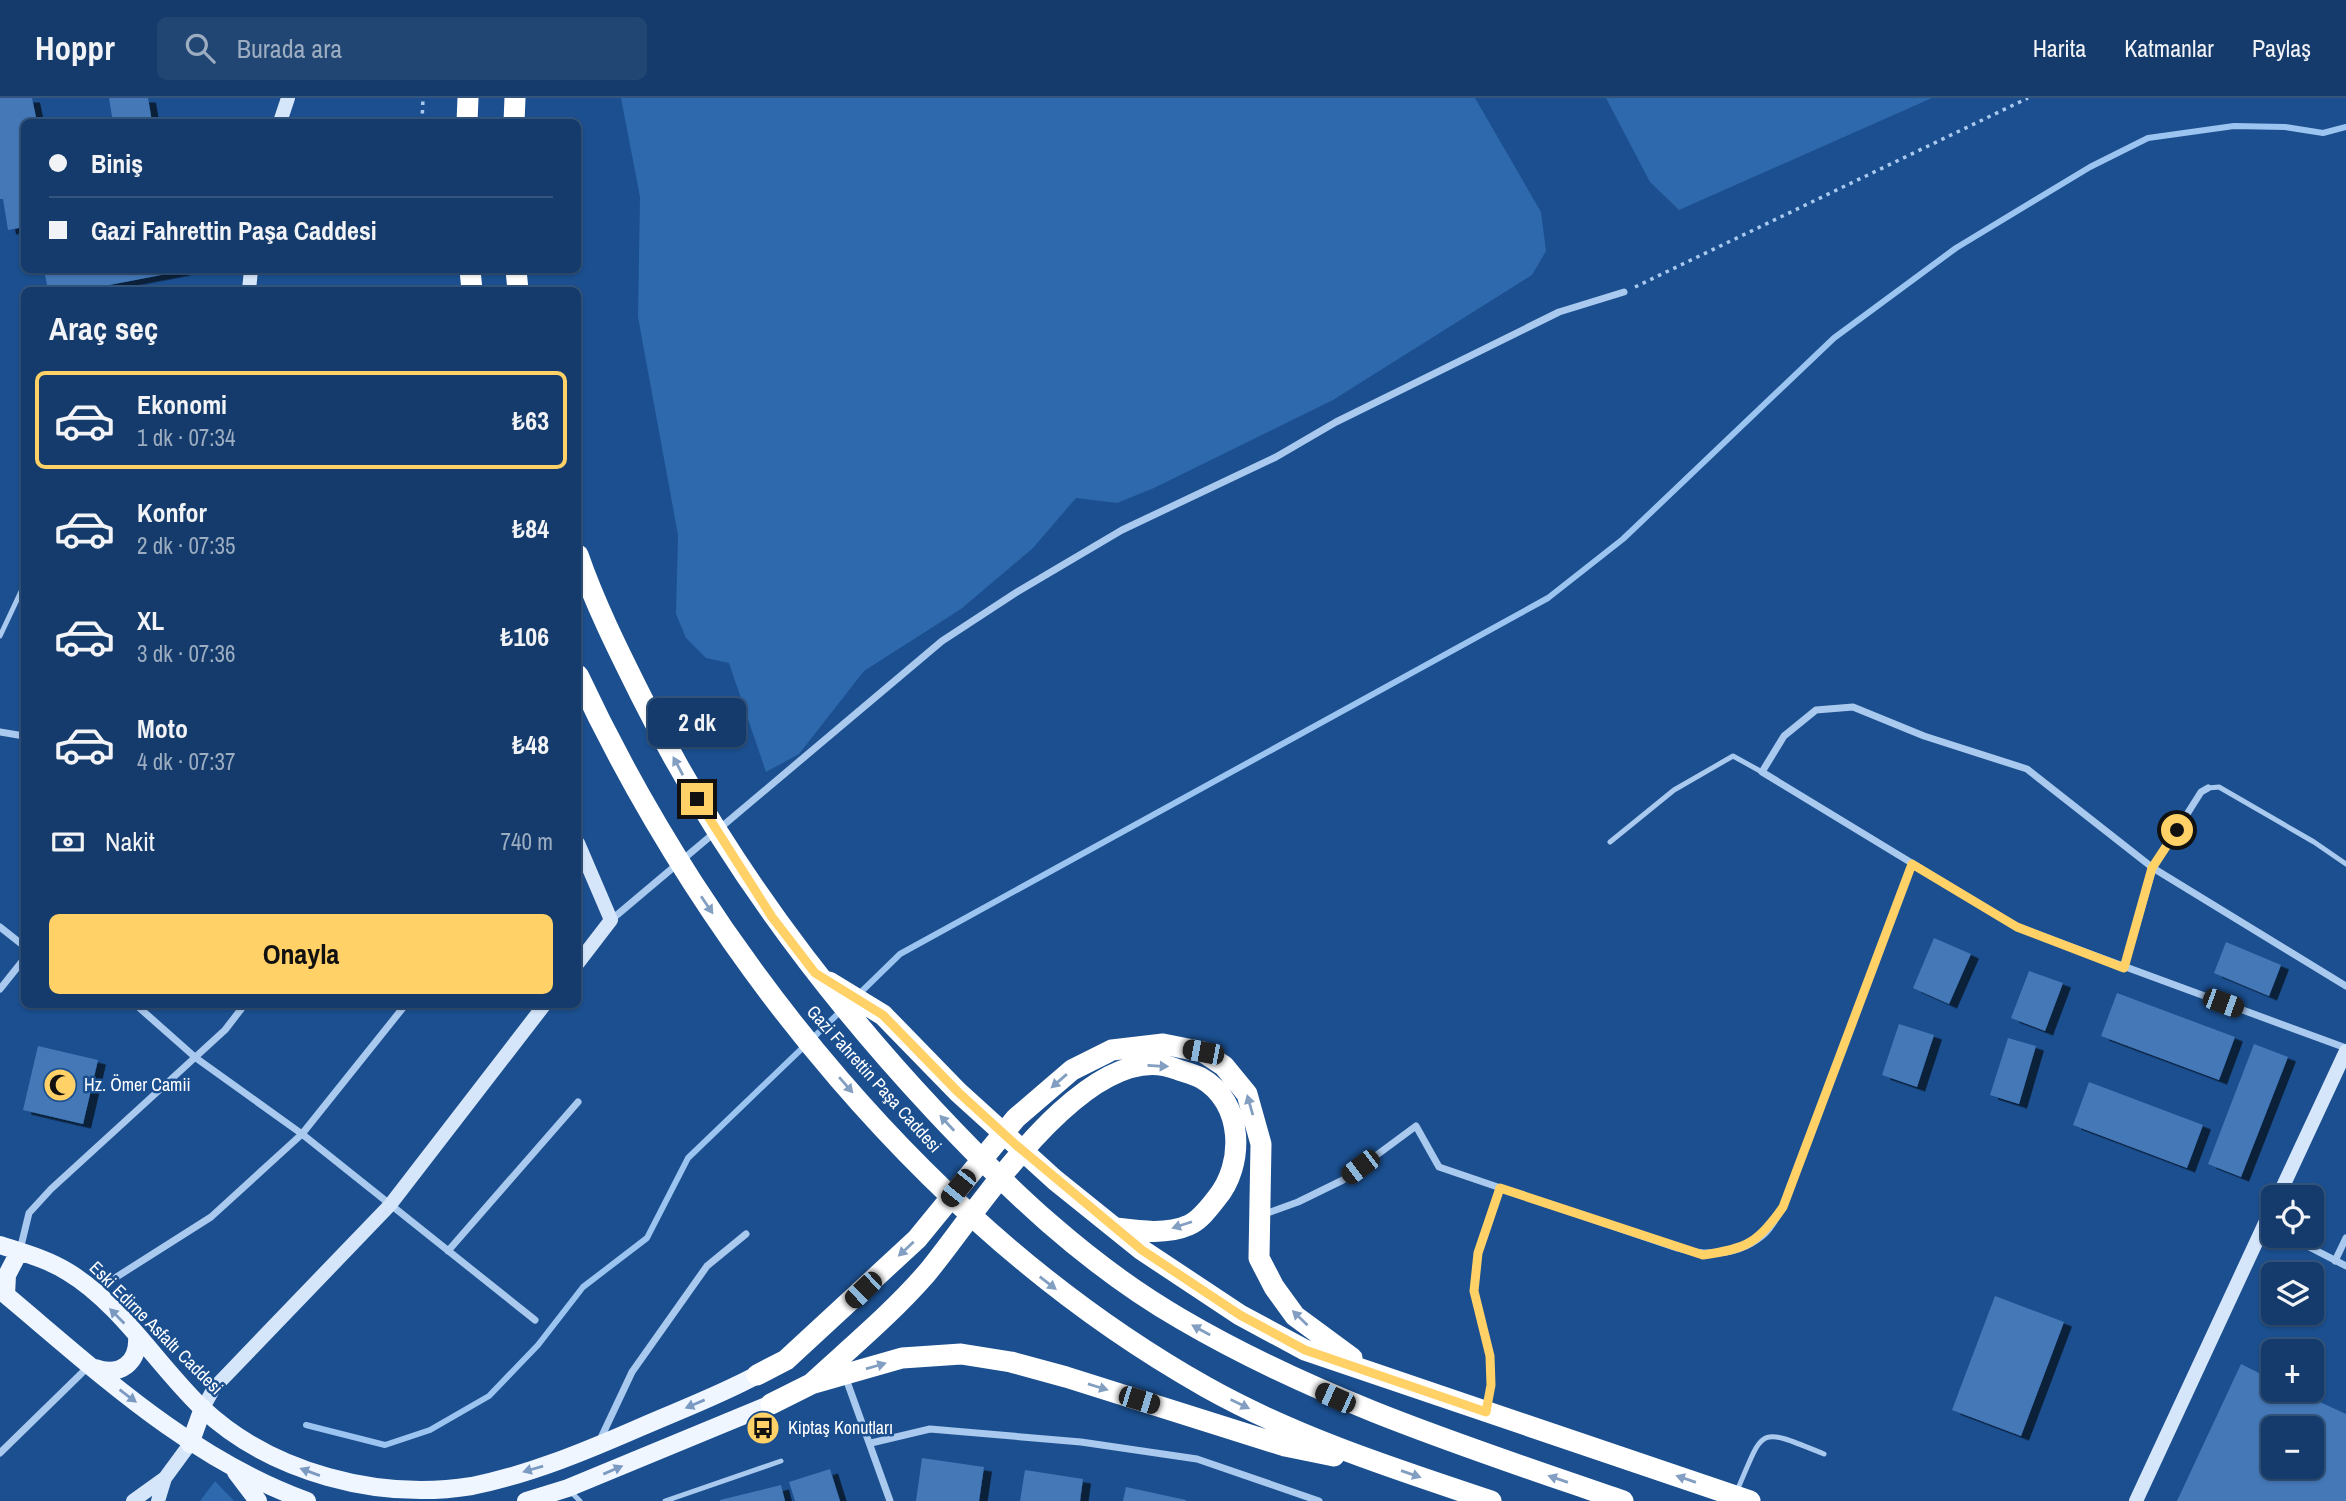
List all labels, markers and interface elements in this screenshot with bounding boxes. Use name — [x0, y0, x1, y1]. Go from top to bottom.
search box — [157, 17, 647, 80]
text: Hoppr — [35, 26, 115, 70]
icon: search — [181, 29, 219, 67]
text: Burada ara — [237, 31, 342, 66]
text: Harita — [2033, 32, 2086, 64]
text: Katmanlar — [2124, 32, 2214, 64]
text: Paylaş — [2252, 32, 2311, 64]
text: Biniş — [91, 146, 143, 181]
text: Gazi Fahrettin Paşa Caddesi — [91, 213, 377, 248]
text: Araç seç — [49, 307, 158, 350]
text: Ekonomi — [137, 387, 227, 422]
icon: car — [53, 389, 116, 452]
text: ₺63 — [512, 403, 549, 438]
text: 1 dk · 07:34 — [137, 422, 236, 453]
text: Konfor — [137, 495, 207, 530]
icon: car — [53, 497, 116, 560]
text: ₺84 — [512, 511, 549, 546]
text: 2 dk · 07:35 — [137, 530, 236, 561]
text: XL — [137, 603, 164, 638]
icon: car — [53, 605, 116, 668]
text: ₺106 — [500, 619, 549, 654]
text: 3 dk · 07:36 — [137, 638, 236, 669]
callout: 2 dk — [648, 698, 746, 746]
text: 2 dk — [678, 707, 716, 738]
text: Moto — [137, 711, 188, 746]
icon: car — [53, 713, 116, 776]
text: ₺48 — [512, 727, 549, 762]
text: 4 dk · 07:37 — [137, 746, 236, 777]
one-way arrow — [672, 756, 684, 776]
route end — [681, 783, 713, 815]
route start — [2161, 814, 2193, 846]
icon: cash — [49, 823, 87, 861]
text: Nakit — [105, 824, 155, 859]
text: 740 m — [501, 826, 553, 857]
one-way arrow — [701, 895, 714, 914]
button: Onayla — [49, 914, 553, 994]
car — [2200, 986, 2247, 1020]
street label: Gazi Fahrettin Paşa Caddesi — [801, 1000, 947, 1158]
car — [1181, 1038, 1226, 1066]
one-way arrow — [1147, 1061, 1169, 1072]
mosque icon: Hz. Ömer Camii — [41, 1066, 79, 1104]
place label: Hz. Ömer Camii — [84, 1072, 191, 1097]
one-way arrow — [1050, 1073, 1067, 1089]
one-way arrow — [838, 1076, 853, 1093]
one-way arrow — [1244, 1094, 1254, 1115]
one-way arrow — [939, 1115, 955, 1132]
car — [1337, 1146, 1384, 1188]
car — [937, 1165, 980, 1211]
map controls — [2261, 1185, 2324, 1479]
button: locate — [2261, 1185, 2324, 1248]
one-way arrow — [1172, 1220, 1193, 1231]
one-way arrow — [898, 1241, 915, 1257]
street label: Eski Edirne Asfaltı Caddesi — [84, 1255, 229, 1400]
button: layers — [2261, 1262, 2324, 1325]
car — [841, 1268, 886, 1312]
one-way arrow — [1039, 1275, 1057, 1289]
one-way arrow — [109, 1308, 125, 1324]
one-way arrow — [1291, 1310, 1308, 1327]
one-way arrow — [1191, 1324, 1210, 1336]
button: + — [2261, 1339, 2324, 1402]
one-way arrow — [866, 1360, 887, 1370]
car — [1312, 1380, 1359, 1416]
one-way arrow — [1088, 1382, 1109, 1393]
car — [1116, 1384, 1163, 1416]
one-way arrow — [119, 1389, 137, 1403]
one-way arrow — [684, 1398, 705, 1409]
one-way arrow — [1230, 1398, 1250, 1410]
bus stop icon: Kiptaş Konutları — [744, 1409, 782, 1447]
place label: Kiptaş Konutları — [788, 1415, 893, 1440]
button: − — [2261, 1416, 2324, 1479]
one-way arrow — [603, 1464, 624, 1475]
one-way arrow — [522, 1465, 543, 1475]
one-way arrow — [300, 1466, 321, 1477]
one-way arrow — [1400, 1469, 1421, 1480]
one-way arrow — [1548, 1473, 1569, 1484]
one-way arrow — [1675, 1473, 1696, 1484]

